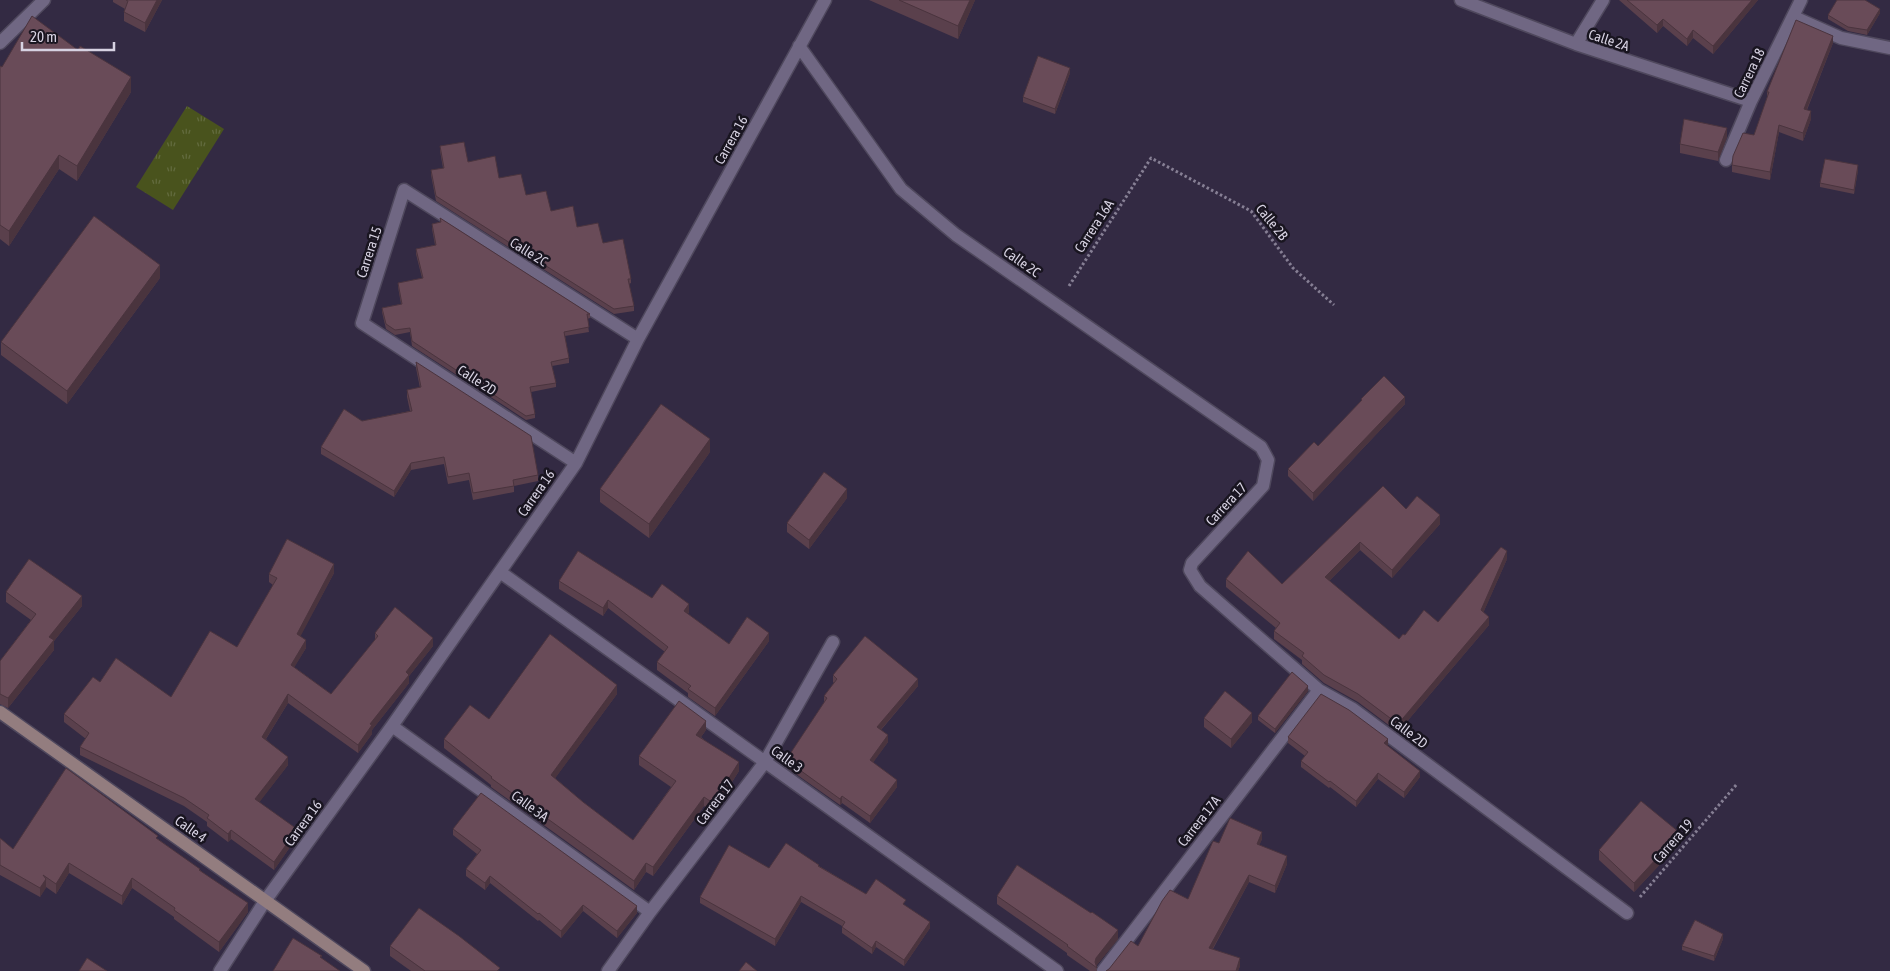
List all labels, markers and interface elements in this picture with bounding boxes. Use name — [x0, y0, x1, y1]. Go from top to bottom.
scale bar — [22, 20, 115, 52]
street label: Calle 2A — [1587, 26, 1631, 54]
text: 20 m — [30, 28, 57, 45]
street label: Carrera 18 — [1730, 45, 1768, 100]
street label: Carrera 16 — [711, 113, 751, 167]
street label: Carrera 16A — [1071, 196, 1117, 255]
street label: Calle 2B — [1253, 201, 1292, 243]
street label: Carrera 15 — [353, 224, 385, 280]
street label: Calle 2C — [507, 234, 551, 270]
street label: Calle 2C — [1001, 244, 1044, 281]
street label: Calle 2D — [455, 362, 499, 398]
street label: Carrera 16 — [514, 466, 558, 519]
street label: Carrera 17 — [1202, 479, 1250, 529]
street label: Calle 2D — [1387, 713, 1431, 751]
street label: Calle 3 — [768, 742, 806, 776]
street label: Carrera 17 — [693, 776, 737, 828]
street label: Calle 3A — [508, 787, 552, 825]
street label: Carrera 17A — [1174, 792, 1224, 849]
street label: Carrera 16 — [281, 797, 325, 849]
street label: Calle 4 — [172, 812, 210, 846]
street label: Carrera 19 — [1650, 816, 1696, 866]

